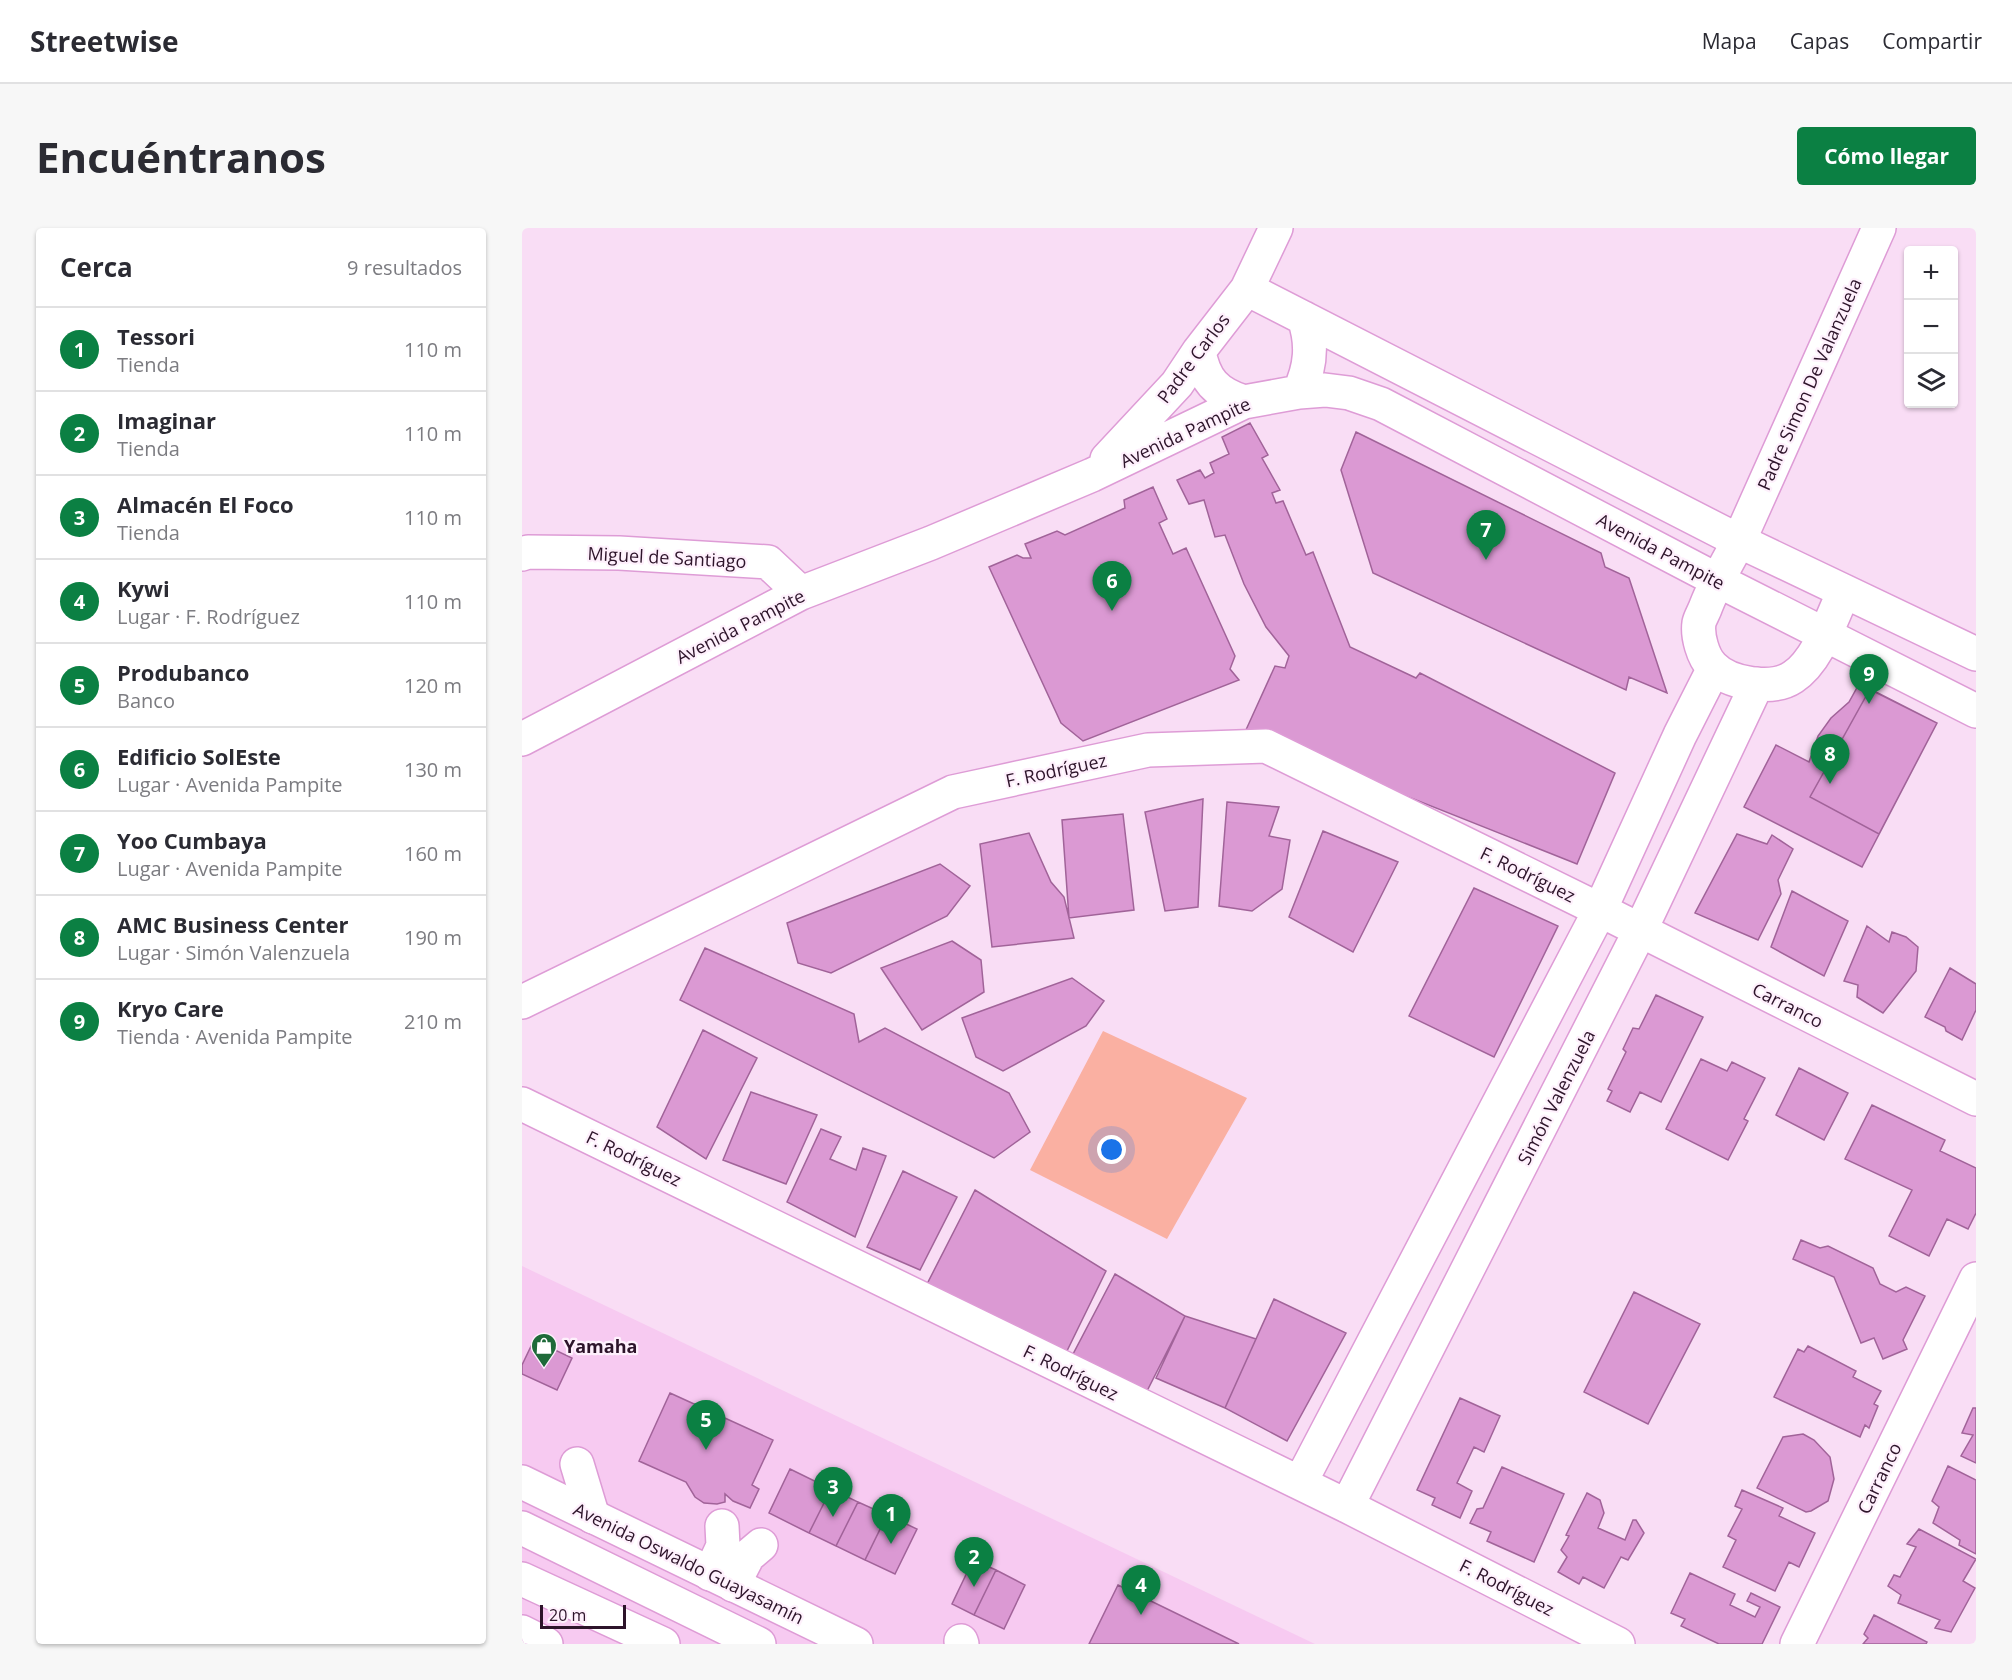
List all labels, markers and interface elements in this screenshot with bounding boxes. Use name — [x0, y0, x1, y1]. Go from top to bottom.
text: Streetwise — [30, 22, 179, 60]
text: Mapa — [1702, 27, 1757, 55]
text: Capas — [1790, 27, 1849, 55]
text: Compartir — [1882, 27, 1982, 55]
button: Cómo llegar — [1797, 127, 1976, 185]
text: Encuéntranos — [36, 128, 326, 185]
map controls — [1904, 246, 1958, 408]
button: + — [1904, 246, 1958, 300]
text: Cerca — [60, 249, 133, 285]
text: 9 resultados — [347, 254, 462, 281]
street label: Padre Simon De Valanzuela — [1751, 274, 1867, 494]
button: − — [1904, 300, 1958, 354]
street label: Padre Carlos — [1151, 308, 1235, 408]
text: Tessori — [117, 321, 195, 351]
text: 1 — [74, 336, 85, 363]
text: 110 m — [404, 336, 462, 363]
text: Tienda — [117, 351, 180, 378]
button: layers — [1904, 354, 1958, 408]
street label: Avenida Pampite — [1116, 391, 1254, 473]
text: Imaginar — [117, 405, 216, 435]
text: 2 — [74, 420, 85, 447]
text: 110 m — [404, 420, 462, 447]
text: Tienda — [117, 435, 180, 462]
text: Almacén El Foco — [117, 489, 294, 519]
text: 3 — [74, 504, 85, 531]
text: 110 m — [404, 504, 462, 531]
street label: Avenida Pampite — [1593, 507, 1729, 595]
pin: 7 — [1466, 510, 1506, 560]
text: Tienda — [117, 519, 180, 546]
street label: Miguel de Santiago — [587, 541, 747, 573]
pin: 6 — [1092, 562, 1132, 611]
text: Kywi — [117, 573, 170, 603]
street label: Avenida Pampite — [672, 583, 808, 669]
text: 4 — [74, 588, 85, 615]
text: 110 m — [404, 588, 462, 615]
text: Lugar · F. Rodríguez — [117, 603, 300, 630]
pin: 9 — [1850, 654, 1888, 704]
text: Produbanco — [117, 657, 249, 687]
text: 5 — [74, 672, 85, 699]
text: 120 m — [404, 672, 462, 699]
text: Banco — [117, 687, 175, 714]
pin: 8 — [1810, 734, 1850, 784]
text: Edificio SolEste — [117, 741, 281, 771]
street label: F. Rodríguez — [1003, 748, 1109, 792]
text: 6 — [74, 756, 85, 783]
text: 130 m — [404, 756, 462, 783]
text: Lugar · Avenida Pampite — [117, 771, 343, 798]
text: Yoo Cumbaya — [117, 825, 267, 855]
text: 7 — [74, 840, 85, 867]
text: 160 m — [404, 840, 462, 867]
street label: F. Rodríguez — [1476, 841, 1580, 907]
text: Lugar · Avenida Pampite — [117, 855, 343, 882]
text: AMC Business Center — [117, 909, 349, 939]
text: 8 — [74, 924, 85, 951]
text: 190 m — [404, 924, 462, 951]
text: Lugar · Simón Valenzuela — [117, 939, 350, 966]
street label: Carranco — [1748, 977, 1828, 1033]
text: Kryo Care — [117, 993, 224, 1023]
text: 9 — [74, 1008, 85, 1035]
text: 210 m — [404, 1008, 462, 1035]
text: Tienda · Avenida Pampite — [117, 1023, 353, 1050]
street label: Simón Valenzuela — [1512, 1026, 1600, 1168]
street label: F. Rodríguez — [582, 1125, 686, 1191]
your location — [1097, 1135, 1126, 1164]
shop icon: Yamaha — [529, 1331, 559, 1369]
place label: Yamaha — [564, 1334, 637, 1358]
street label: F. Rodríguez — [1019, 1339, 1123, 1405]
pin: 5 — [686, 1400, 726, 1450]
street label: Carranco — [1851, 1438, 1907, 1518]
pin: 3 — [814, 1468, 852, 1517]
pin: 1 — [872, 1494, 910, 1544]
street label: Avenida Oswaldo Guayasamín — [570, 1497, 808, 1629]
pin: 2 — [954, 1538, 994, 1587]
street label: F. Rodríguez — [1456, 1553, 1558, 1621]
pin: 4 — [1122, 1566, 1160, 1615]
scale bar — [540, 1602, 626, 1630]
text: 20 m — [549, 1604, 586, 1626]

